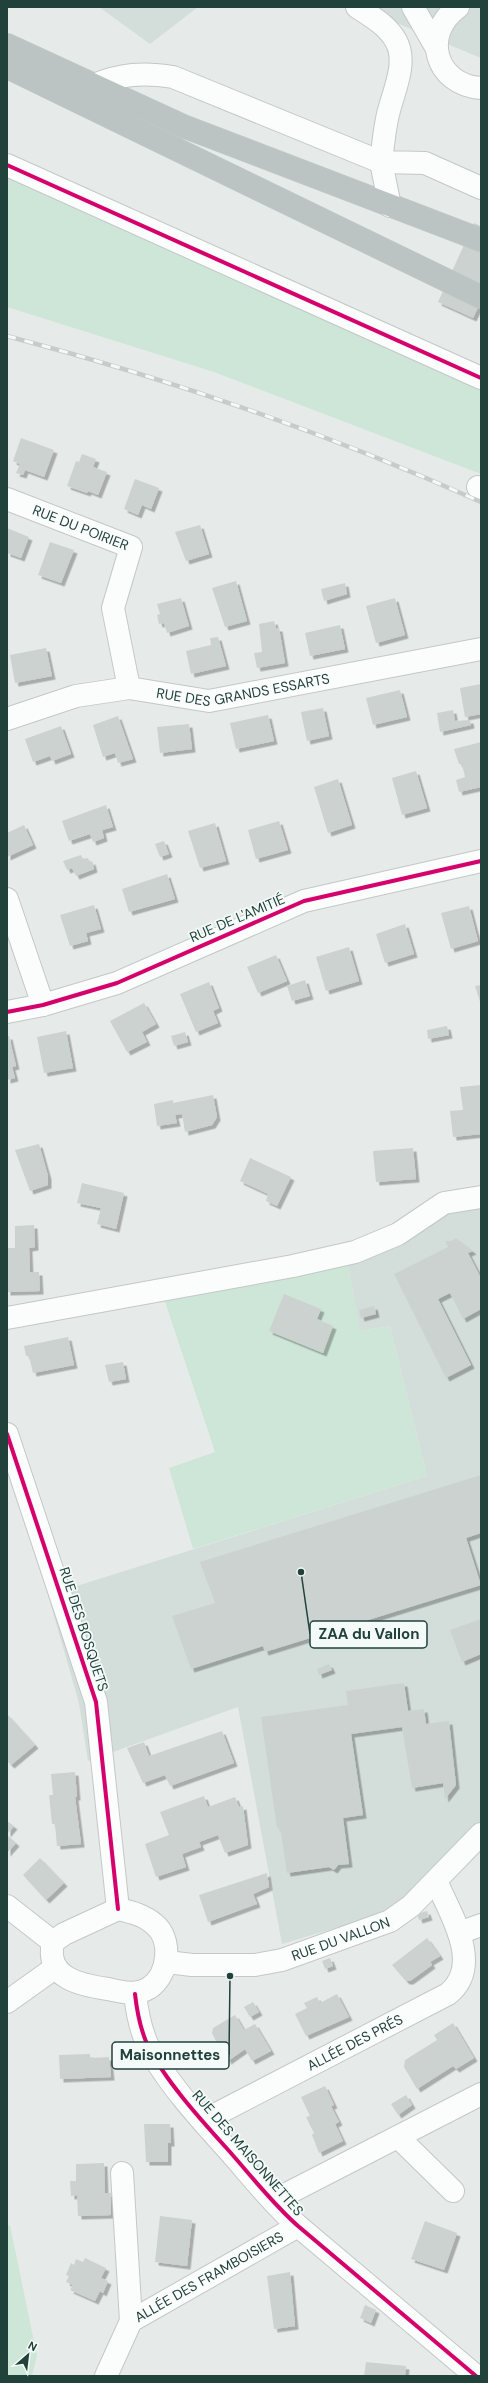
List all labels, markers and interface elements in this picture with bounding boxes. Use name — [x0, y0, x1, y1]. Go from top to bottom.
street label: RUE DU POIRIER — [30, 501, 131, 554]
street label: RUE DES GRANDS ESSARTS — [155, 669, 331, 710]
street label: RUE DE L'AMITIÉ — [187, 890, 287, 946]
street label: RUE DES BOSQUETS — [55, 1565, 113, 1693]
callout: ZAA du Vallon — [310, 1621, 427, 1648]
text: ZAA du Vallon — [319, 1624, 419, 1644]
street label: RUE DU VALLON — [289, 1913, 392, 1965]
street label: ALLÉE DES PRÉS — [304, 2010, 406, 2075]
callout: Maisonnettes — [112, 2042, 229, 2069]
text: Maisonnettes — [120, 2045, 220, 2065]
street label: RUE DES MAISONNETTES — [188, 2086, 308, 2220]
street label: ALLÉE DES FRAMBOISIERS — [131, 2227, 286, 2326]
north arrow — [8, 2335, 48, 2375]
text: N — [26, 2338, 40, 2354]

